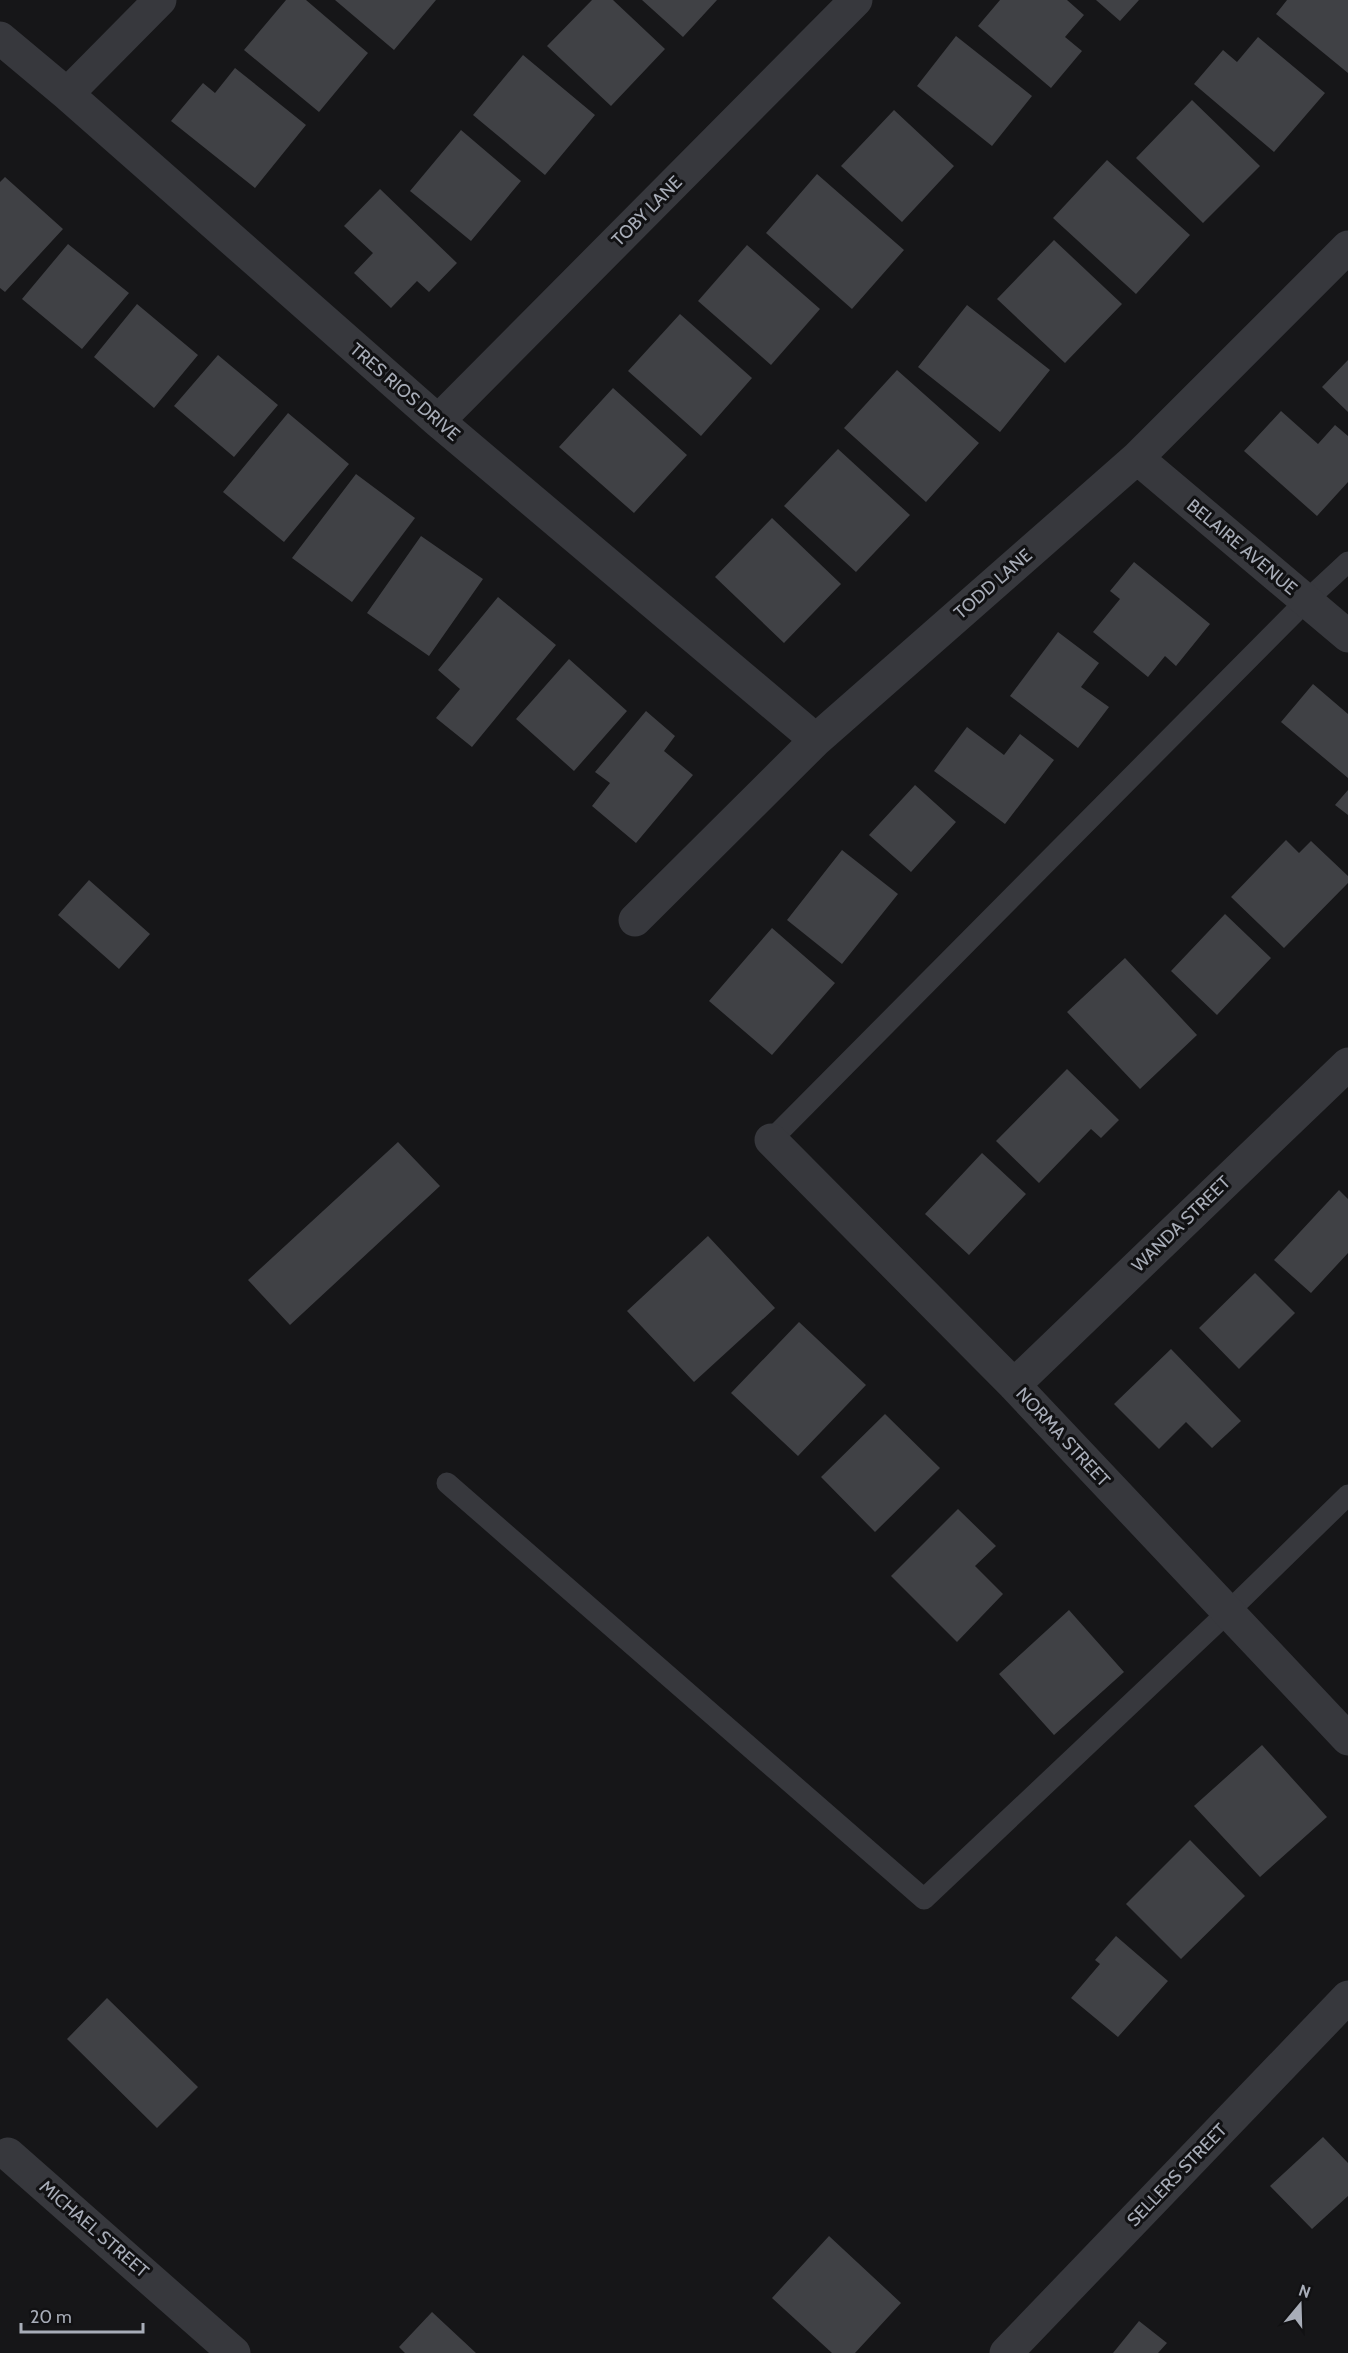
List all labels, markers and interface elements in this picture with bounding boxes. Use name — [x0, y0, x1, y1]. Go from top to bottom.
street label: TOBY LANE — [607, 171, 687, 251]
street label: TRES RIOS DRIVE — [346, 338, 464, 446]
street label: BELAIRE AVENUE — [1182, 495, 1302, 600]
street label: TODD LANE — [950, 544, 1036, 624]
street label: WANDA STREET — [1127, 1171, 1235, 1277]
street label: NORMA STREET — [1011, 1383, 1115, 1491]
street label: SELLERS STREET — [1122, 2119, 1232, 2231]
street label: MICHAEL STREET — [35, 2176, 153, 2283]
north arrow — [1270, 2275, 1330, 2335]
text: N — [1296, 2280, 1313, 2302]
scale bar — [21, 2296, 142, 2334]
text: 20 m — [30, 2306, 72, 2328]

